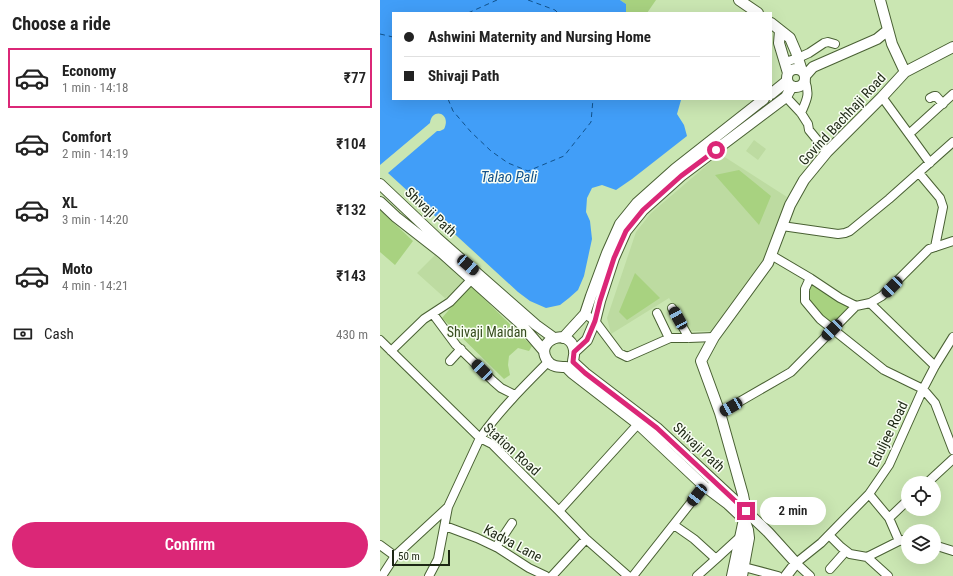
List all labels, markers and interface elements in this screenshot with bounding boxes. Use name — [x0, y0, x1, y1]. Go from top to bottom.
text: Choose a ride — [12, 13, 111, 34]
text: Ashwini Maternity and Nursing Home — [428, 28, 651, 46]
icon: car — [14, 60, 50, 96]
text: Economy — [62, 62, 116, 80]
text: Shivaji Path — [428, 67, 499, 85]
text: ₹77 — [344, 69, 366, 87]
street label: Govind Bachhaji Road — [795, 70, 889, 168]
text: 1 min · 14:18 — [62, 80, 128, 95]
icon: car — [14, 126, 50, 162]
text: Comfort — [62, 128, 111, 146]
text: ₹104 — [336, 135, 366, 153]
route start — [707, 141, 725, 159]
text: 2 min · 14:19 — [62, 146, 128, 161]
water label: Talao Pali — [481, 168, 538, 186]
street label: Shivaji Path — [402, 184, 460, 240]
icon: car — [14, 192, 50, 228]
text: XL — [62, 194, 78, 212]
text: ₹132 — [336, 201, 366, 219]
text: 3 min · 14:20 — [62, 212, 128, 227]
car — [455, 253, 481, 277]
icon: car — [14, 258, 50, 294]
text: Moto — [62, 260, 93, 278]
text: ₹143 — [336, 267, 366, 285]
car — [879, 274, 905, 300]
text: 4 min · 14:21 — [62, 278, 128, 293]
car — [667, 305, 689, 331]
car — [819, 317, 845, 343]
icon: cash — [12, 323, 34, 345]
park label: Shivaji Maidan — [447, 324, 527, 340]
text: Cash — [44, 325, 74, 343]
text: 430 m — [336, 327, 368, 342]
car — [469, 357, 495, 383]
car — [718, 396, 744, 418]
street label: Eduljee Road — [865, 398, 911, 470]
street label: Station Road — [480, 419, 544, 479]
street label: Shivaji Path — [670, 419, 728, 475]
map controls — [901, 476, 941, 564]
button: locate — [901, 476, 941, 516]
car — [685, 482, 709, 508]
callout: 2 min — [760, 497, 826, 525]
route end — [737, 502, 755, 520]
text: 2 min — [779, 503, 807, 518]
street label: Kadva Lane — [481, 521, 545, 565]
button: Confirm — [12, 522, 368, 568]
button: layers — [901, 524, 941, 564]
scale bar — [392, 548, 450, 567]
text: 50 m — [398, 550, 420, 563]

